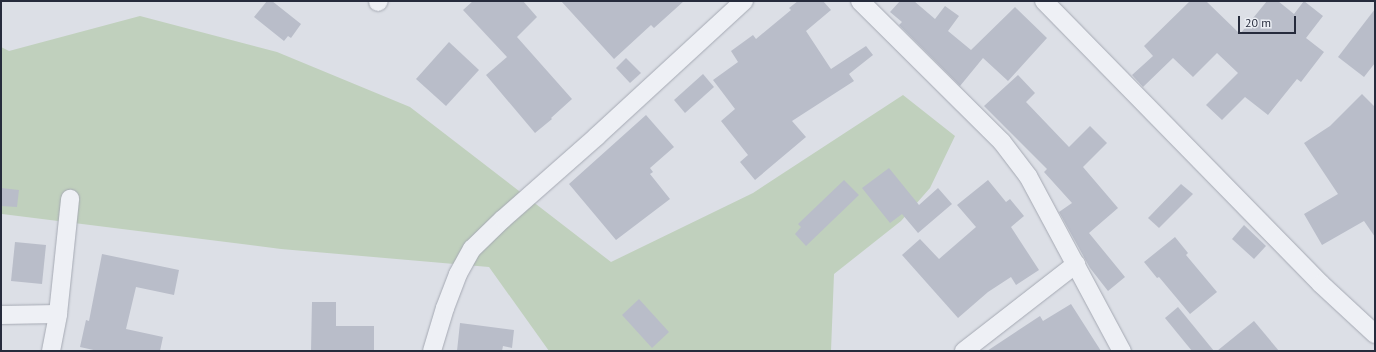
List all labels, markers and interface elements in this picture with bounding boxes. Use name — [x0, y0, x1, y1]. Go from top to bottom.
scale bar — [1240, 8, 1298, 34]
text: 20 m — [1245, 15, 1271, 30]

